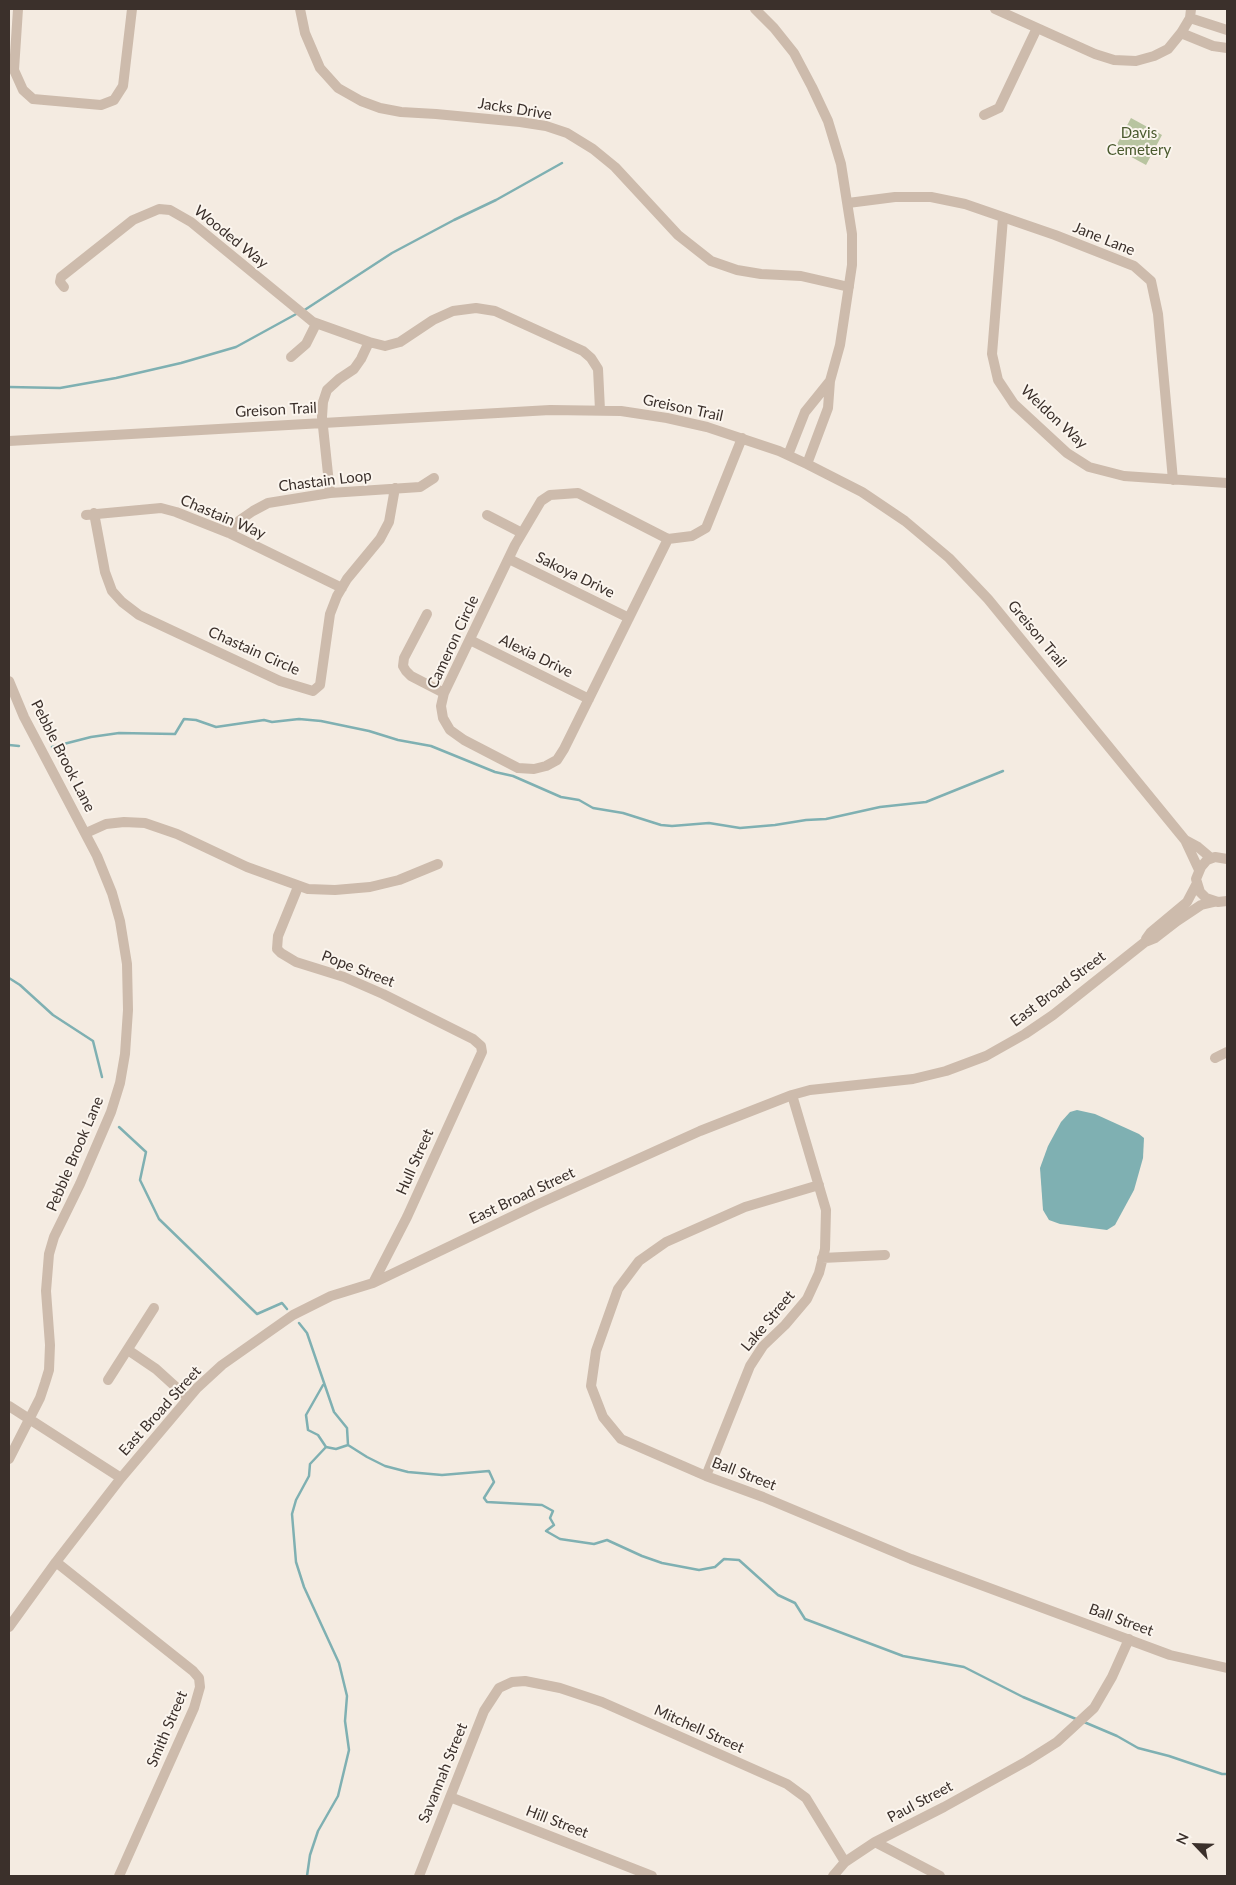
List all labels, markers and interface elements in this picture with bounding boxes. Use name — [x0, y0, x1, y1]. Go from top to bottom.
street label: Jacks Drive — [477, 94, 553, 124]
park label: Davis Cemetery — [1107, 124, 1171, 159]
street label: Wooded Way — [190, 202, 272, 272]
street label: Jane Lane — [1070, 218, 1138, 260]
street label: Weldon Way — [1017, 381, 1091, 453]
street label: Greison Trail — [641, 391, 725, 425]
street label: Greison Trail — [235, 399, 317, 421]
street label: Chastain Loop — [277, 466, 373, 496]
street label: Chastain Way — [178, 491, 268, 543]
street label: Sakoya Drive — [533, 548, 617, 602]
street label: Cameron Circle — [424, 592, 482, 692]
street label: Greison Trail — [1004, 597, 1070, 671]
street label: Chastain Circle — [205, 623, 303, 679]
street label: Alexia Drive — [496, 630, 576, 682]
street label: Pebble Brook Lane — [27, 697, 99, 815]
street label: Pope Street — [319, 947, 397, 991]
street label: East Broad Street — [1007, 947, 1109, 1031]
street label: Pebble Brook Lane — [43, 1094, 107, 1214]
street label: Hull Street — [393, 1126, 437, 1198]
street label: East Broad Street — [466, 1164, 578, 1228]
street label: Lake Street — [737, 1287, 799, 1355]
street label: East Broad Street — [115, 1363, 205, 1459]
street label: Ball Street — [709, 1454, 779, 1494]
street label: Ball Street — [1086, 1600, 1156, 1640]
street label: Smith Street — [143, 1688, 191, 1770]
street label: Mitchell Street — [651, 1701, 747, 1757]
street label: Savannah Street — [415, 1720, 471, 1826]
street label: Paul Street — [884, 1777, 956, 1827]
street label: Hill Street — [523, 1802, 591, 1842]
north arrow — [1171, 1820, 1221, 1870]
text: N — [1172, 1830, 1192, 1847]

